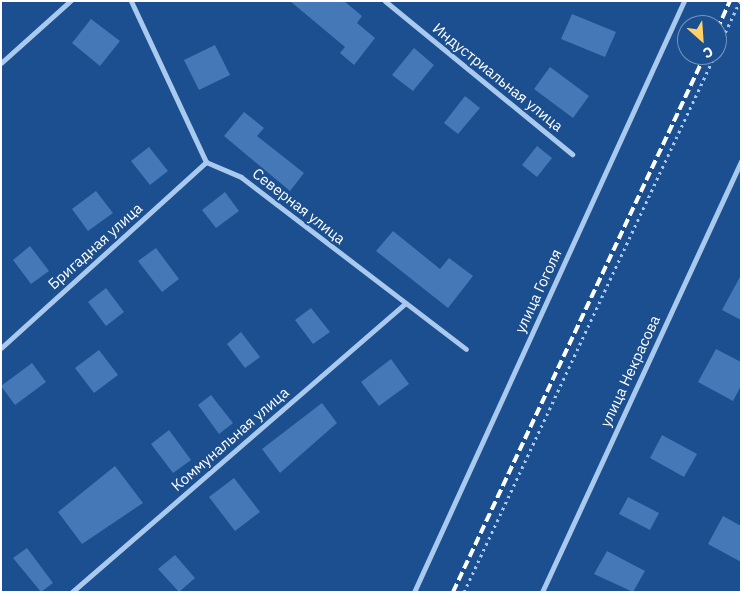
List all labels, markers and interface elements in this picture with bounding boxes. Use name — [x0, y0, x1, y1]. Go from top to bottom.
north arrow — [677, 15, 727, 65]
street label: Индустриальная улица — [429, 19, 567, 135]
text: С — [700, 42, 716, 63]
street label: Северная улица — [249, 164, 349, 248]
street label: Бригадная улица — [44, 199, 146, 293]
street label: улица Гоголя — [511, 246, 565, 336]
street label: улица Некрасова — [596, 312, 664, 430]
street label: Коммунальная улица — [168, 383, 292, 495]

